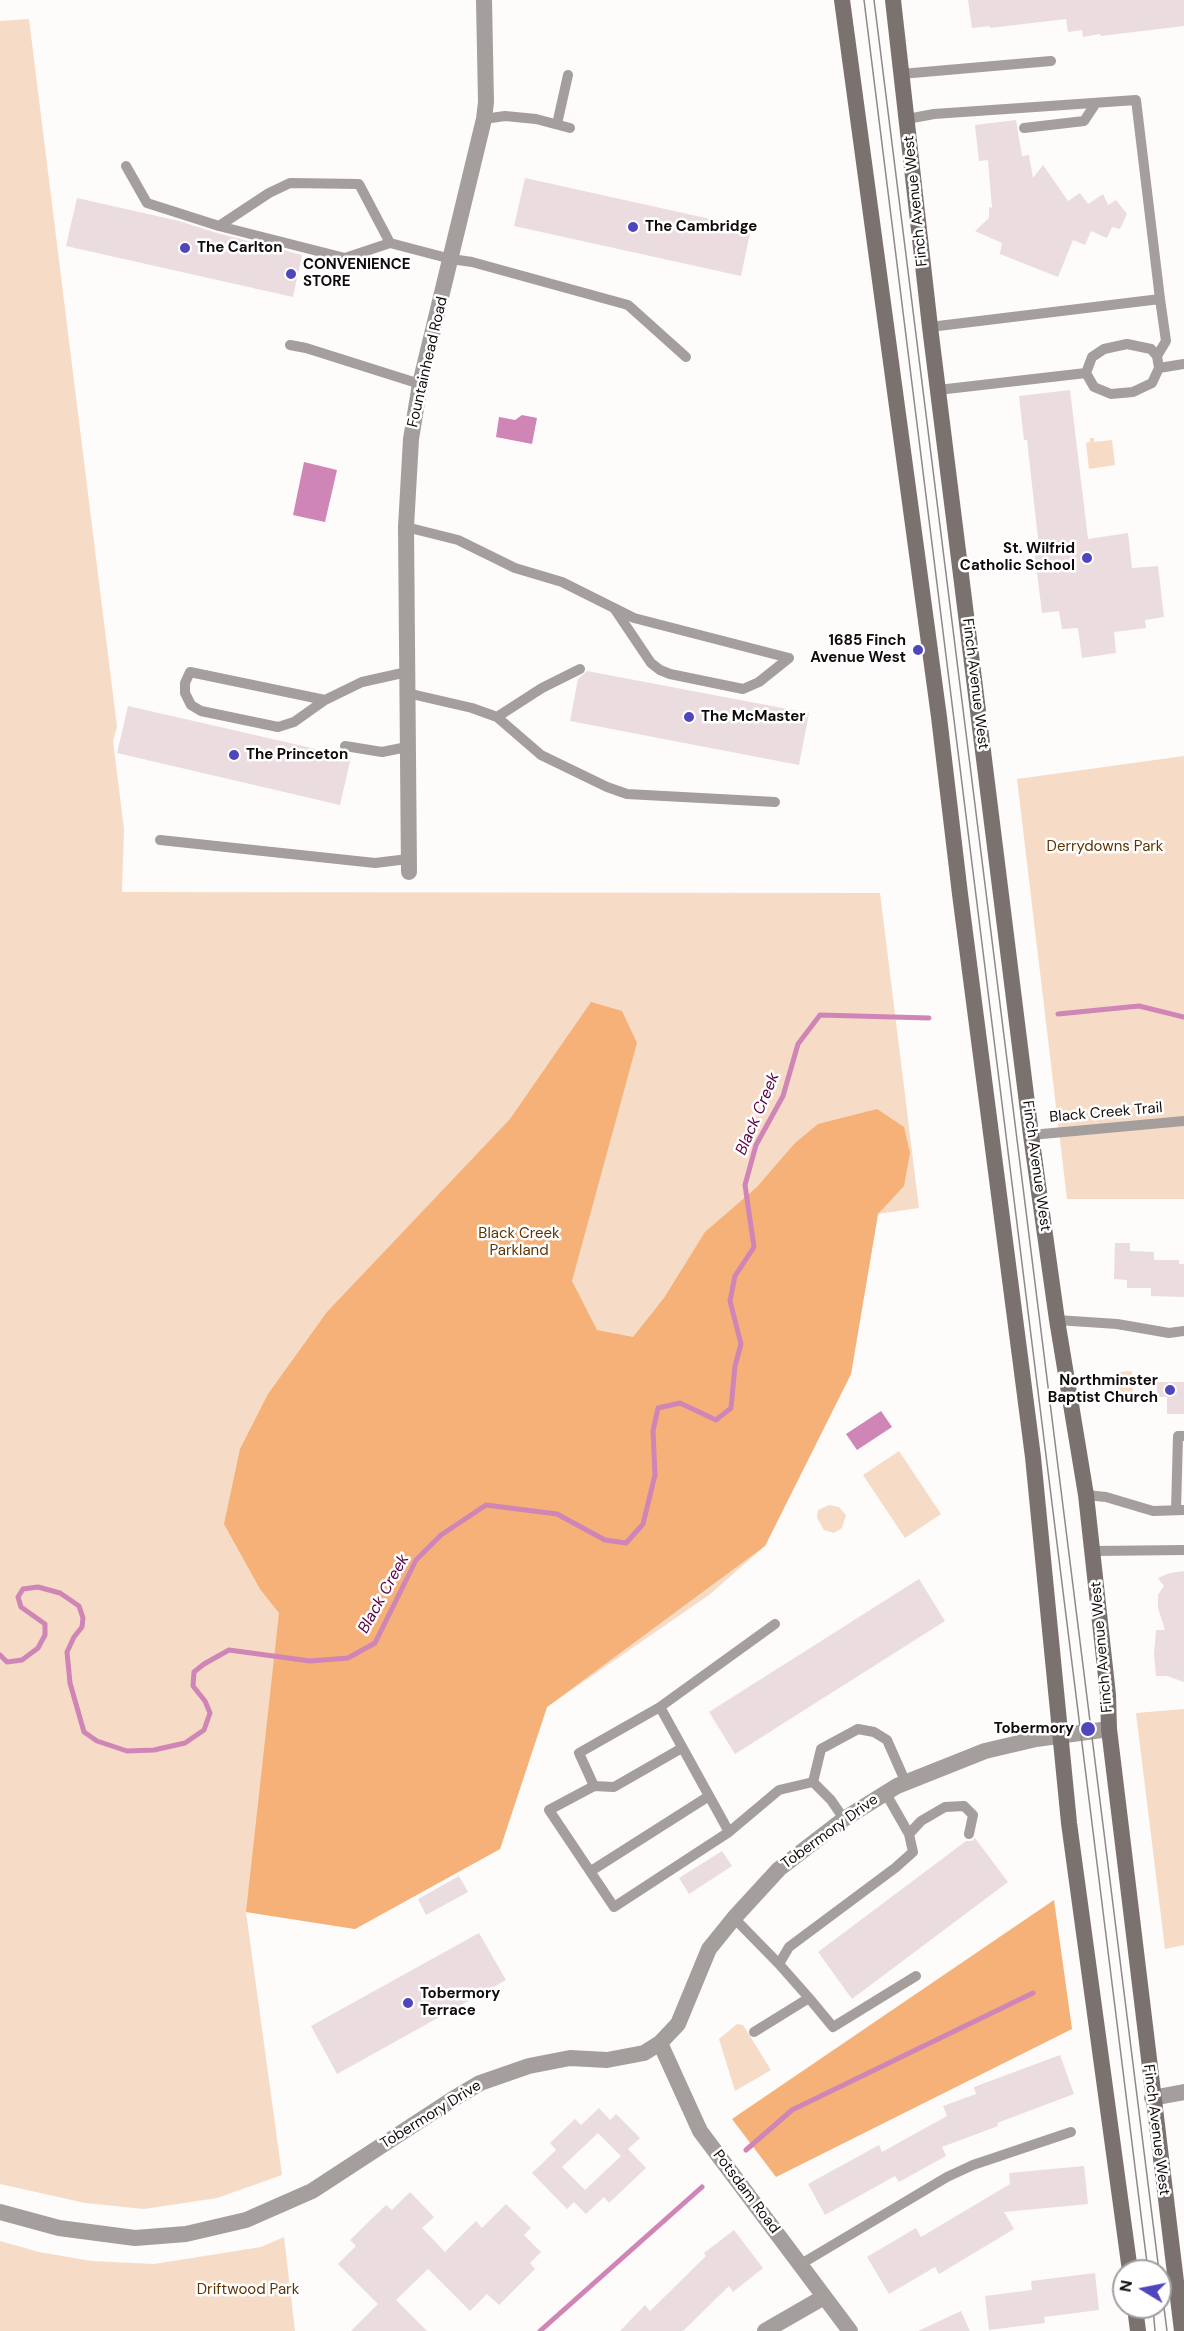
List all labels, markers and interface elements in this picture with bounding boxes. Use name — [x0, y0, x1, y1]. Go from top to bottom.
street label: Finch Avenue West — [900, 135, 932, 267]
place label: The Cambridge — [645, 218, 757, 236]
marker: The Cambridge — [626, 220, 640, 234]
place label: The Carlton — [197, 239, 282, 257]
marker: The Carlton — [178, 241, 192, 255]
place label: CONVENIENCE STORE — [303, 256, 411, 291]
marker: CONVENIENCE STORE — [284, 267, 298, 281]
street label: Fountainhead Road — [404, 295, 452, 429]
place label: St. Wilfrid Catholic School — [960, 540, 1075, 575]
marker: St. Wilfrid Catholic School — [1080, 551, 1094, 565]
street label: Finch Avenue West — [958, 618, 992, 750]
place label: 1685 Finch Avenue West — [810, 632, 906, 667]
marker: 1685 Finch Avenue West — [911, 643, 925, 657]
place label: The McMaster — [701, 708, 805, 726]
marker: The McMaster — [682, 710, 696, 724]
place label: The Princeton — [246, 746, 348, 764]
marker: The Princeton — [227, 748, 241, 762]
park label: Derrydowns Park — [1047, 838, 1163, 856]
water label: Black Creek — [732, 1070, 784, 1158]
street label: Black Creek Trail — [1049, 1099, 1163, 1127]
street label: Finch Avenue West — [1018, 1100, 1054, 1232]
park label: Black Creek Parkland — [478, 1225, 560, 1260]
place label: Northminster Baptist Church — [1048, 1372, 1158, 1407]
marker: Northminster Baptist Church — [1163, 1383, 1177, 1397]
water label: Black Creek — [354, 1551, 414, 1637]
street label: Finch Avenue West — [1087, 1581, 1117, 1713]
place label: Tobermory — [994, 1720, 1074, 1738]
marker: Tobermory — [1079, 1720, 1097, 1738]
street label: Tobermory Drive — [778, 1791, 882, 1873]
place label: Tobermory Terrace — [420, 1985, 500, 2020]
marker: Tobermory Terrace — [401, 1996, 415, 2010]
street label: Finch Avenue West — [1139, 2064, 1173, 2196]
street label: Tobermory Drive — [377, 2077, 485, 2153]
street label: Potsdam Road — [709, 2147, 783, 2237]
north arrow — [1112, 2259, 1172, 2319]
text: N — [1114, 2279, 1137, 2294]
park label: Driftwood Park — [197, 2281, 299, 2299]

